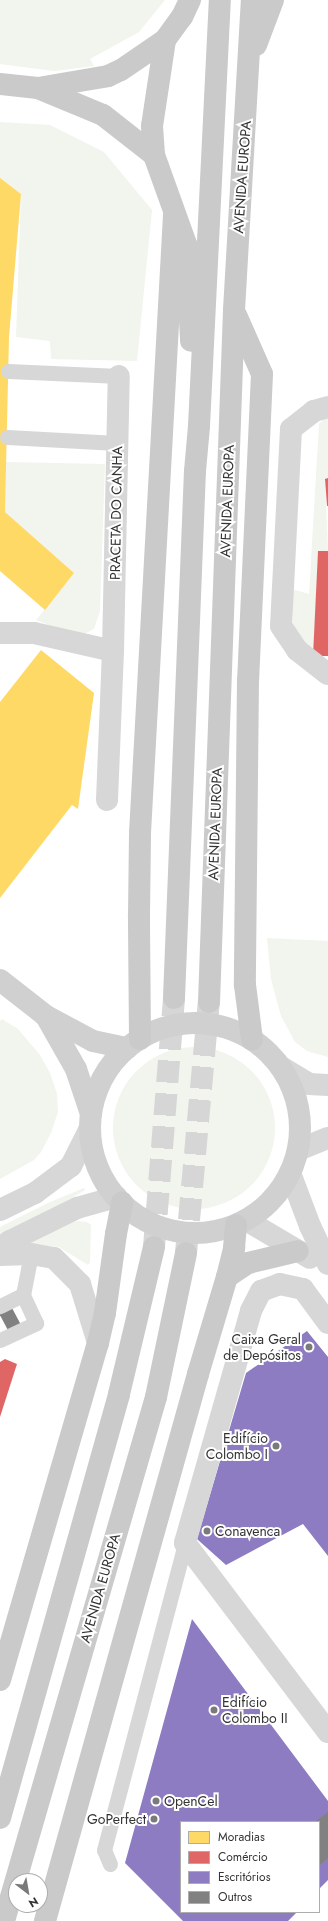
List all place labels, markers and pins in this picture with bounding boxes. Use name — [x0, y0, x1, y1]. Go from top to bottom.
place label: Caixa Geral de Depósitos — [223, 1331, 301, 1364]
marker: Caixa Geral de Depósitos — [304, 1342, 314, 1352]
place label: Edifício Colombo I — [206, 1430, 268, 1462]
marker: Edifício Colombo I — [271, 1441, 281, 1451]
place label: Conavenca — [215, 1523, 280, 1539]
marker: Conavenca — [202, 1526, 212, 1536]
place label: Edifício Colombo II — [222, 1694, 288, 1726]
marker: Edifício Colombo II — [209, 1705, 219, 1715]
place label: OpenCel — [164, 1793, 218, 1809]
marker: OpenCel — [151, 1796, 161, 1806]
place label: GoPerfect — [87, 1811, 146, 1827]
marker: GoPerfect — [149, 1814, 159, 1824]

